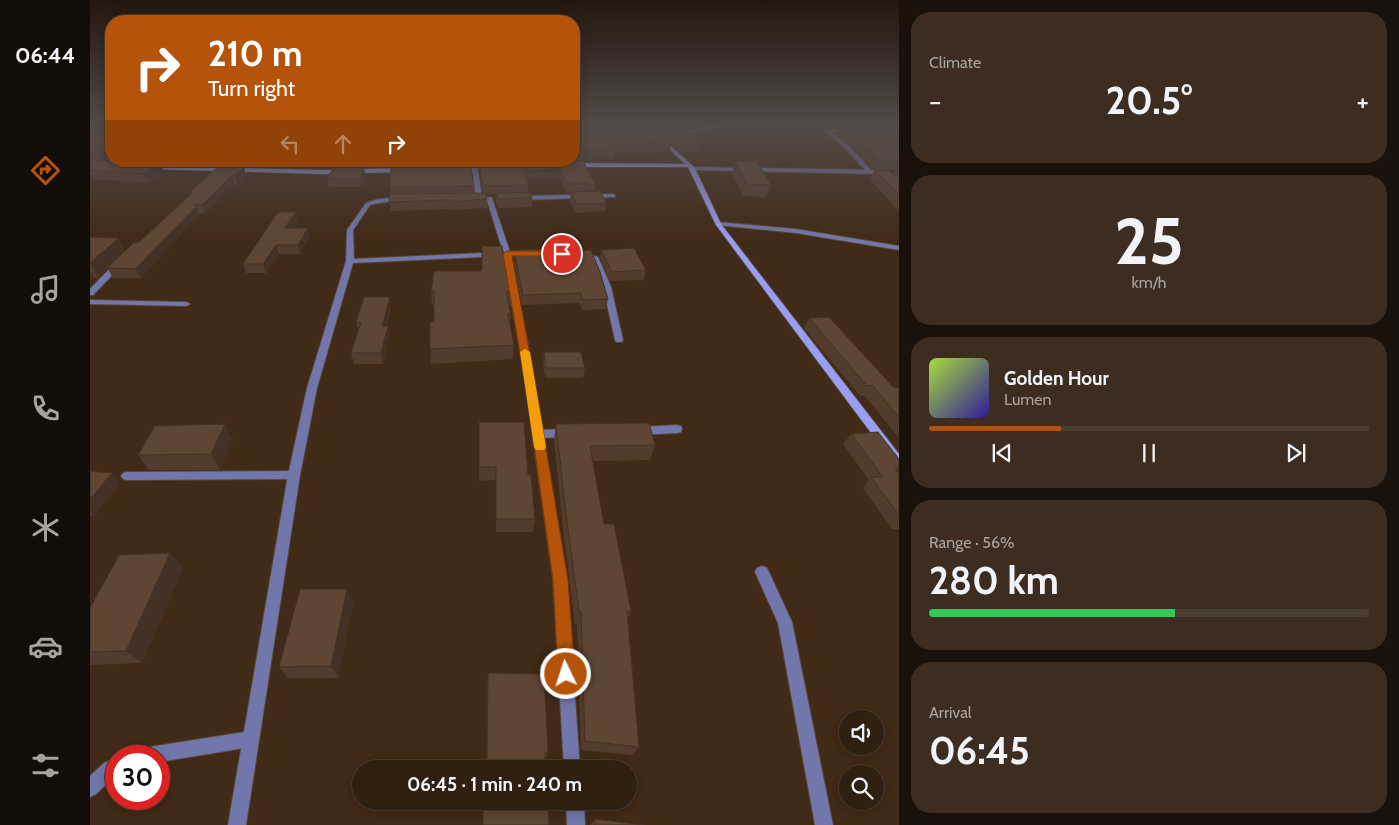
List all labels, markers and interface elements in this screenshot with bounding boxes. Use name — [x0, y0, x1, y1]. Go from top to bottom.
text: 210 m — [208, 32, 302, 75]
icon: right — [125, 35, 190, 100]
text: 06:44 — [15, 42, 75, 69]
text: Climate — [929, 53, 981, 72]
text: Turn right — [208, 75, 295, 102]
text: 20.5° — [1106, 77, 1192, 124]
text: − — [929, 84, 941, 118]
text: + — [1357, 84, 1369, 118]
icon: left — [276, 130, 304, 158]
icon: ahead — [329, 130, 357, 158]
icon: right — [382, 130, 410, 158]
icon: directions — [28, 153, 63, 188]
text: 25 — [1114, 201, 1184, 280]
pin — [541, 233, 583, 275]
icon: arrive — [548, 240, 576, 268]
icon: music — [28, 272, 63, 307]
text: km/h — [1131, 273, 1167, 292]
text: Golden Hour — [1004, 367, 1109, 390]
text: Lumen — [1004, 390, 1051, 409]
icon: phone — [28, 391, 63, 426]
icon: previous — [988, 439, 1016, 467]
icon: pause — [1135, 439, 1163, 467]
icon: next — [1282, 439, 1310, 467]
icon: climate — [28, 510, 63, 545]
text: Range · 56% — [929, 533, 1015, 552]
text: 280 km — [929, 557, 1059, 604]
icon: car — [28, 629, 63, 664]
position arrow — [539, 647, 591, 699]
text: Arrival — [929, 703, 972, 722]
map controls — [839, 710, 884, 810]
button: sound — [839, 710, 884, 755]
text: 06:45 — [929, 727, 1030, 774]
speed limit sign: 30 — [105, 745, 170, 810]
icon: filters — [28, 748, 63, 783]
button: search — [839, 765, 884, 810]
text: 06:45 · 1 min · 240 m — [407, 773, 582, 796]

